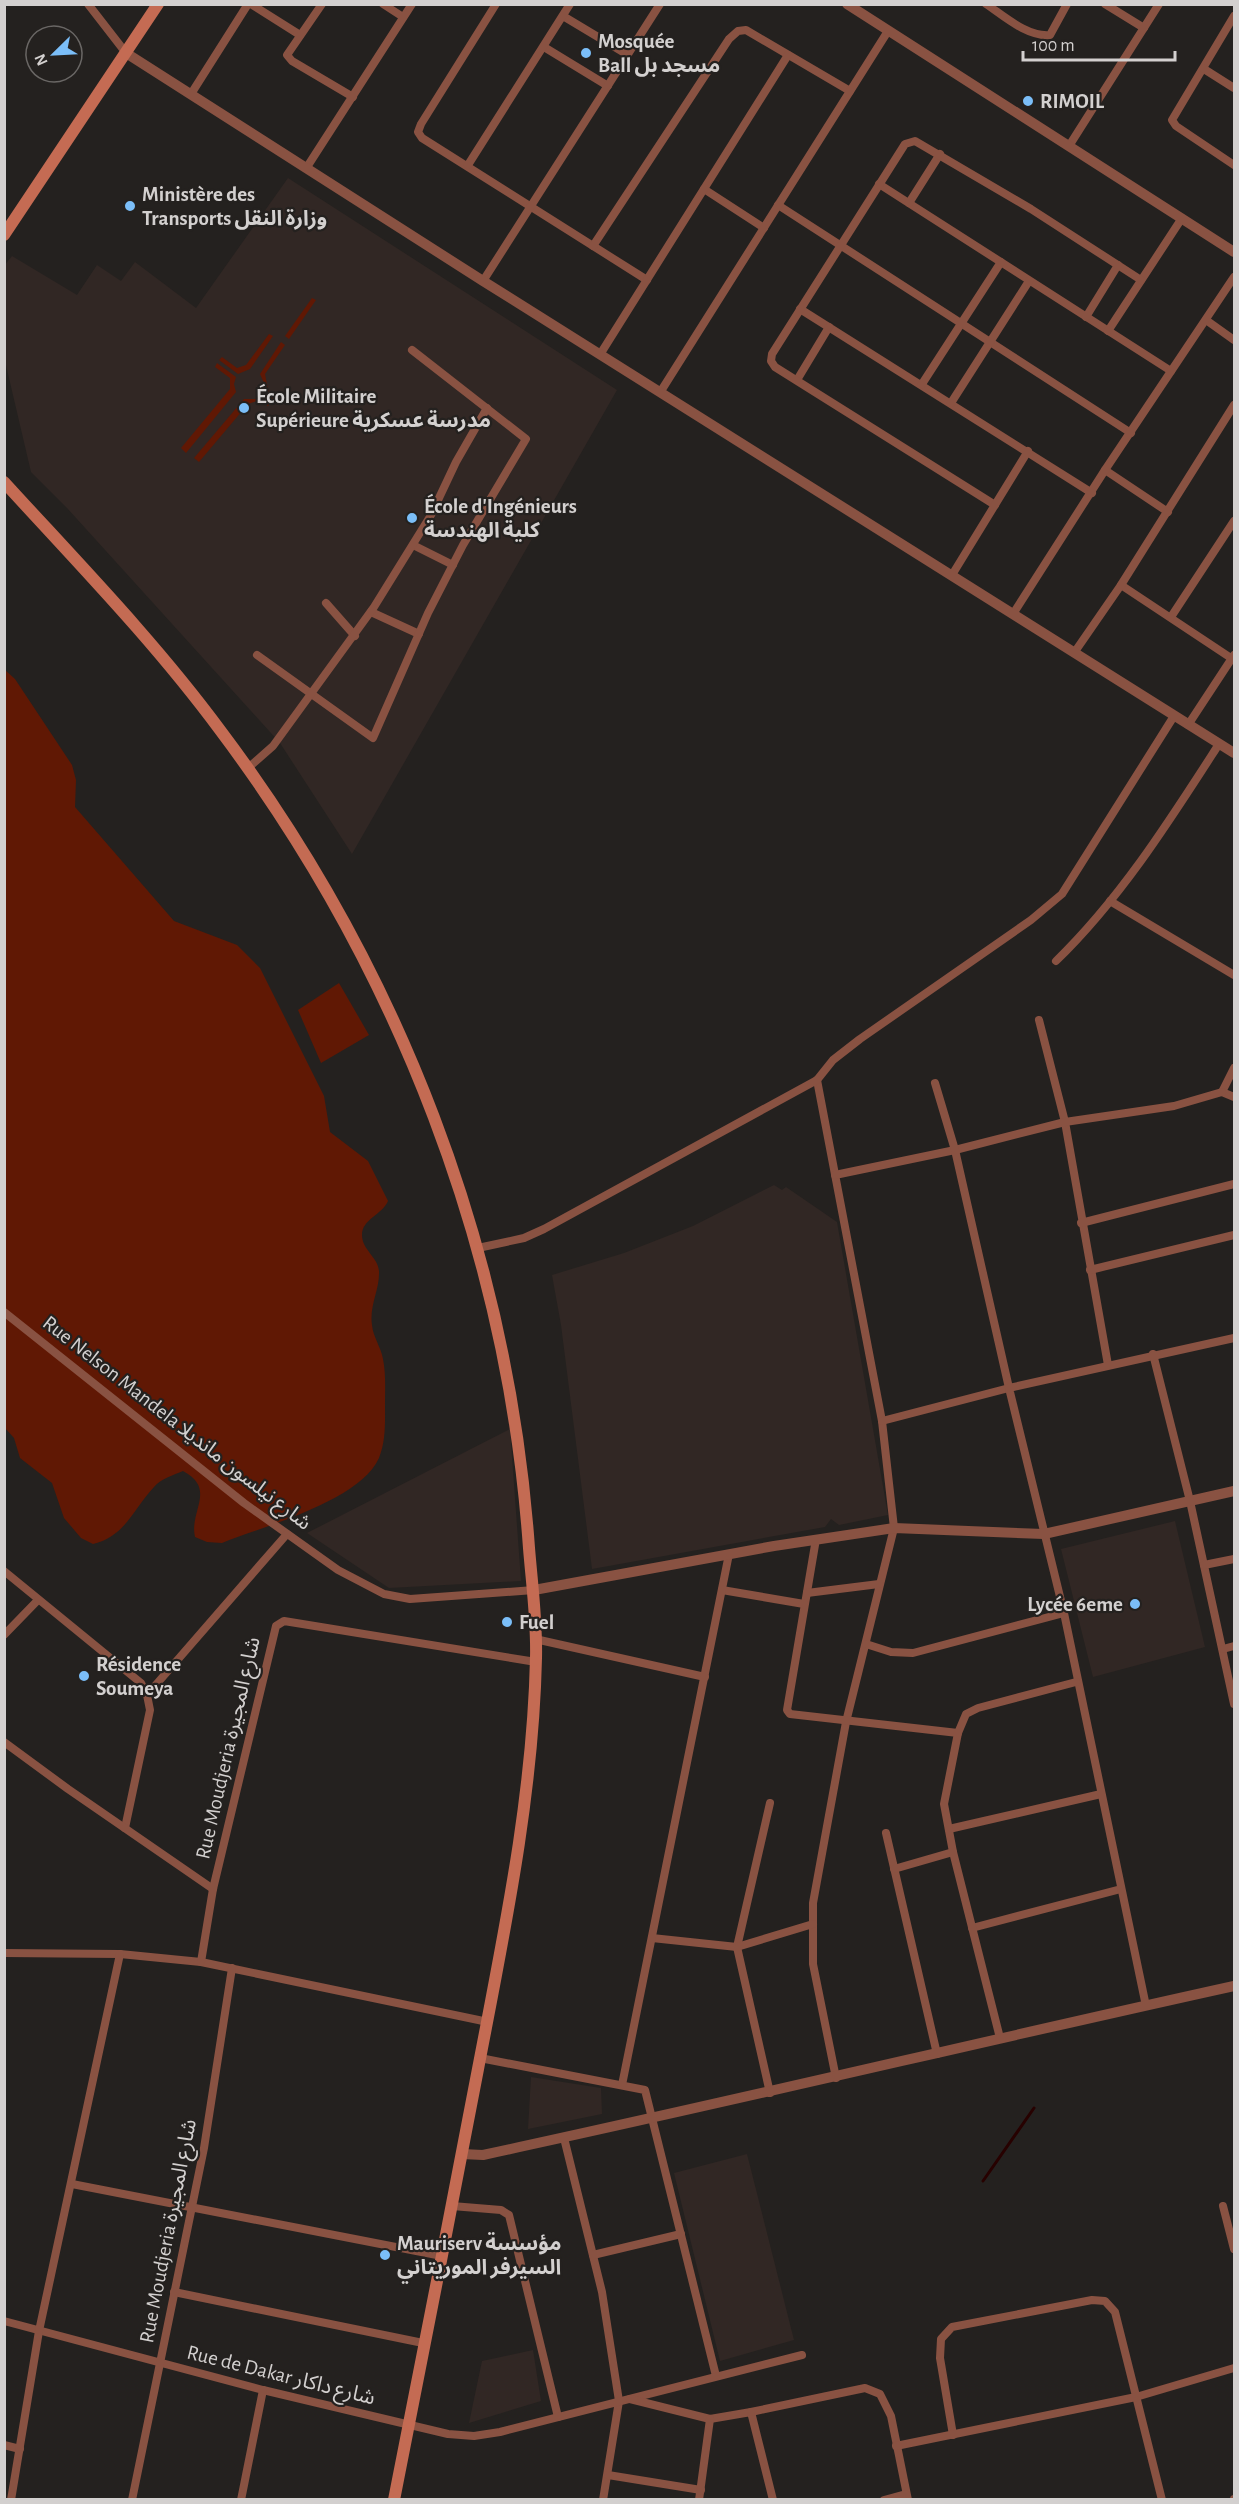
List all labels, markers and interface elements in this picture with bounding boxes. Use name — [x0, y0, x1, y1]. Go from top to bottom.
north arrow — [24, 24, 84, 84]
scale bar — [1023, 24, 1174, 62]
place label: Mosquée Ball مسجد بل — [598, 31, 720, 77]
text: 100 m — [1032, 37, 1075, 55]
marker: Mosquée Ball مسجد بل — [579, 46, 593, 60]
text: N — [32, 51, 51, 68]
place label: RIMOIL — [1040, 91, 1105, 112]
marker: RIMOIL — [1021, 94, 1035, 108]
place label: Ministère des Transports وزارة النقل — [142, 184, 327, 230]
marker: Ministère des Transports وزارة النقل — [123, 199, 137, 213]
place label: École Militaire Supérieure مدرسة عسكرية — [256, 383, 491, 432]
marker: École Militaire Supérieure مدرسة عسكرية — [237, 401, 251, 415]
place label: École d'Ingénieurs كلية الهندسة — [424, 493, 577, 542]
marker: École d'Ingénieurs كلية الهندسة — [405, 511, 419, 525]
street label: Rue Nelson Mandela شارع نيلسون مانديلا — [36, 1312, 315, 1537]
place label: Lycée 6eme — [1027, 1594, 1123, 1615]
marker: Lycée 6eme — [1128, 1597, 1142, 1611]
place label: Fuel — [519, 1612, 554, 1633]
marker: Fuel — [500, 1615, 514, 1629]
street label: Rue Moudjeria شارع المجيرة — [192, 1635, 268, 1862]
place label: Résidence Soumeya — [96, 1654, 181, 1699]
marker: Résidence Soumeya — [77, 1669, 91, 1683]
street label: Rue Moudjeria شارع المجيرة — [136, 2117, 204, 2345]
place label: Mauriserv مؤسسة السيرفر الموريتاني — [397, 2232, 561, 2283]
marker: Mauriserv مؤسسة السيرفر الموريتاني — [378, 2248, 392, 2262]
street label: Rue de Dakar شارع داكار — [184, 2341, 377, 2412]

